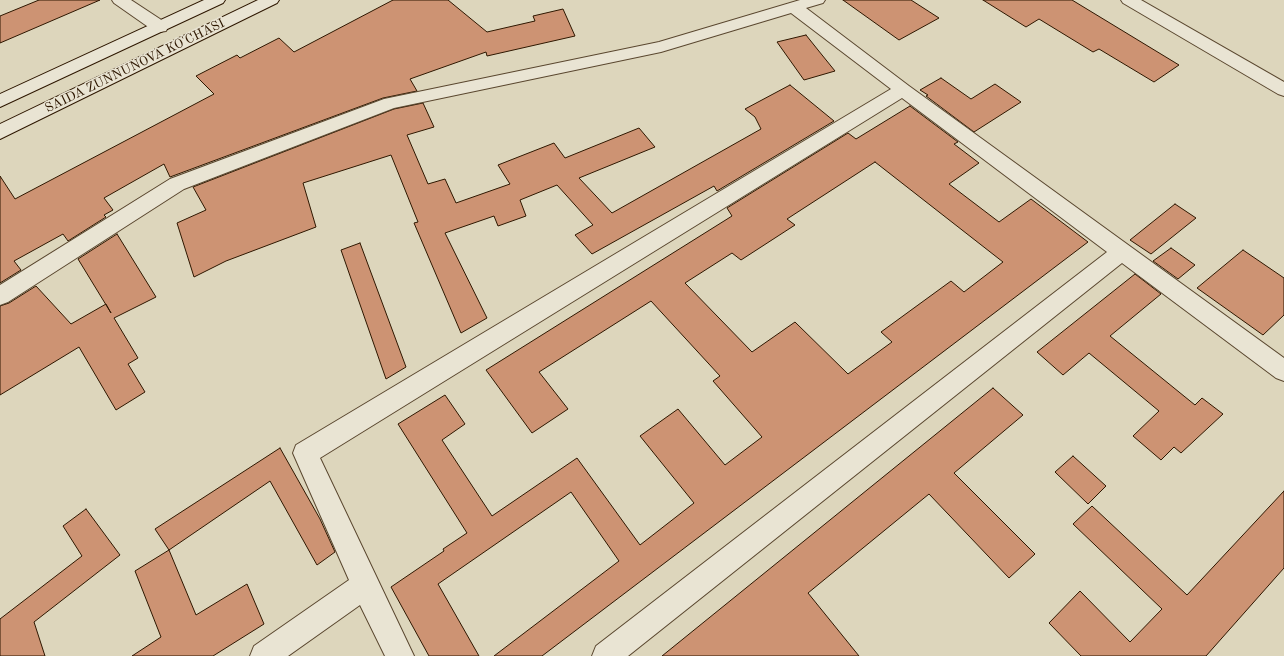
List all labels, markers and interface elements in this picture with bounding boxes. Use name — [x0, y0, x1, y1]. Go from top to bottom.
street label: SAIDA ZUNNUNOVA KO'CHASI — [43, 16, 227, 116]

